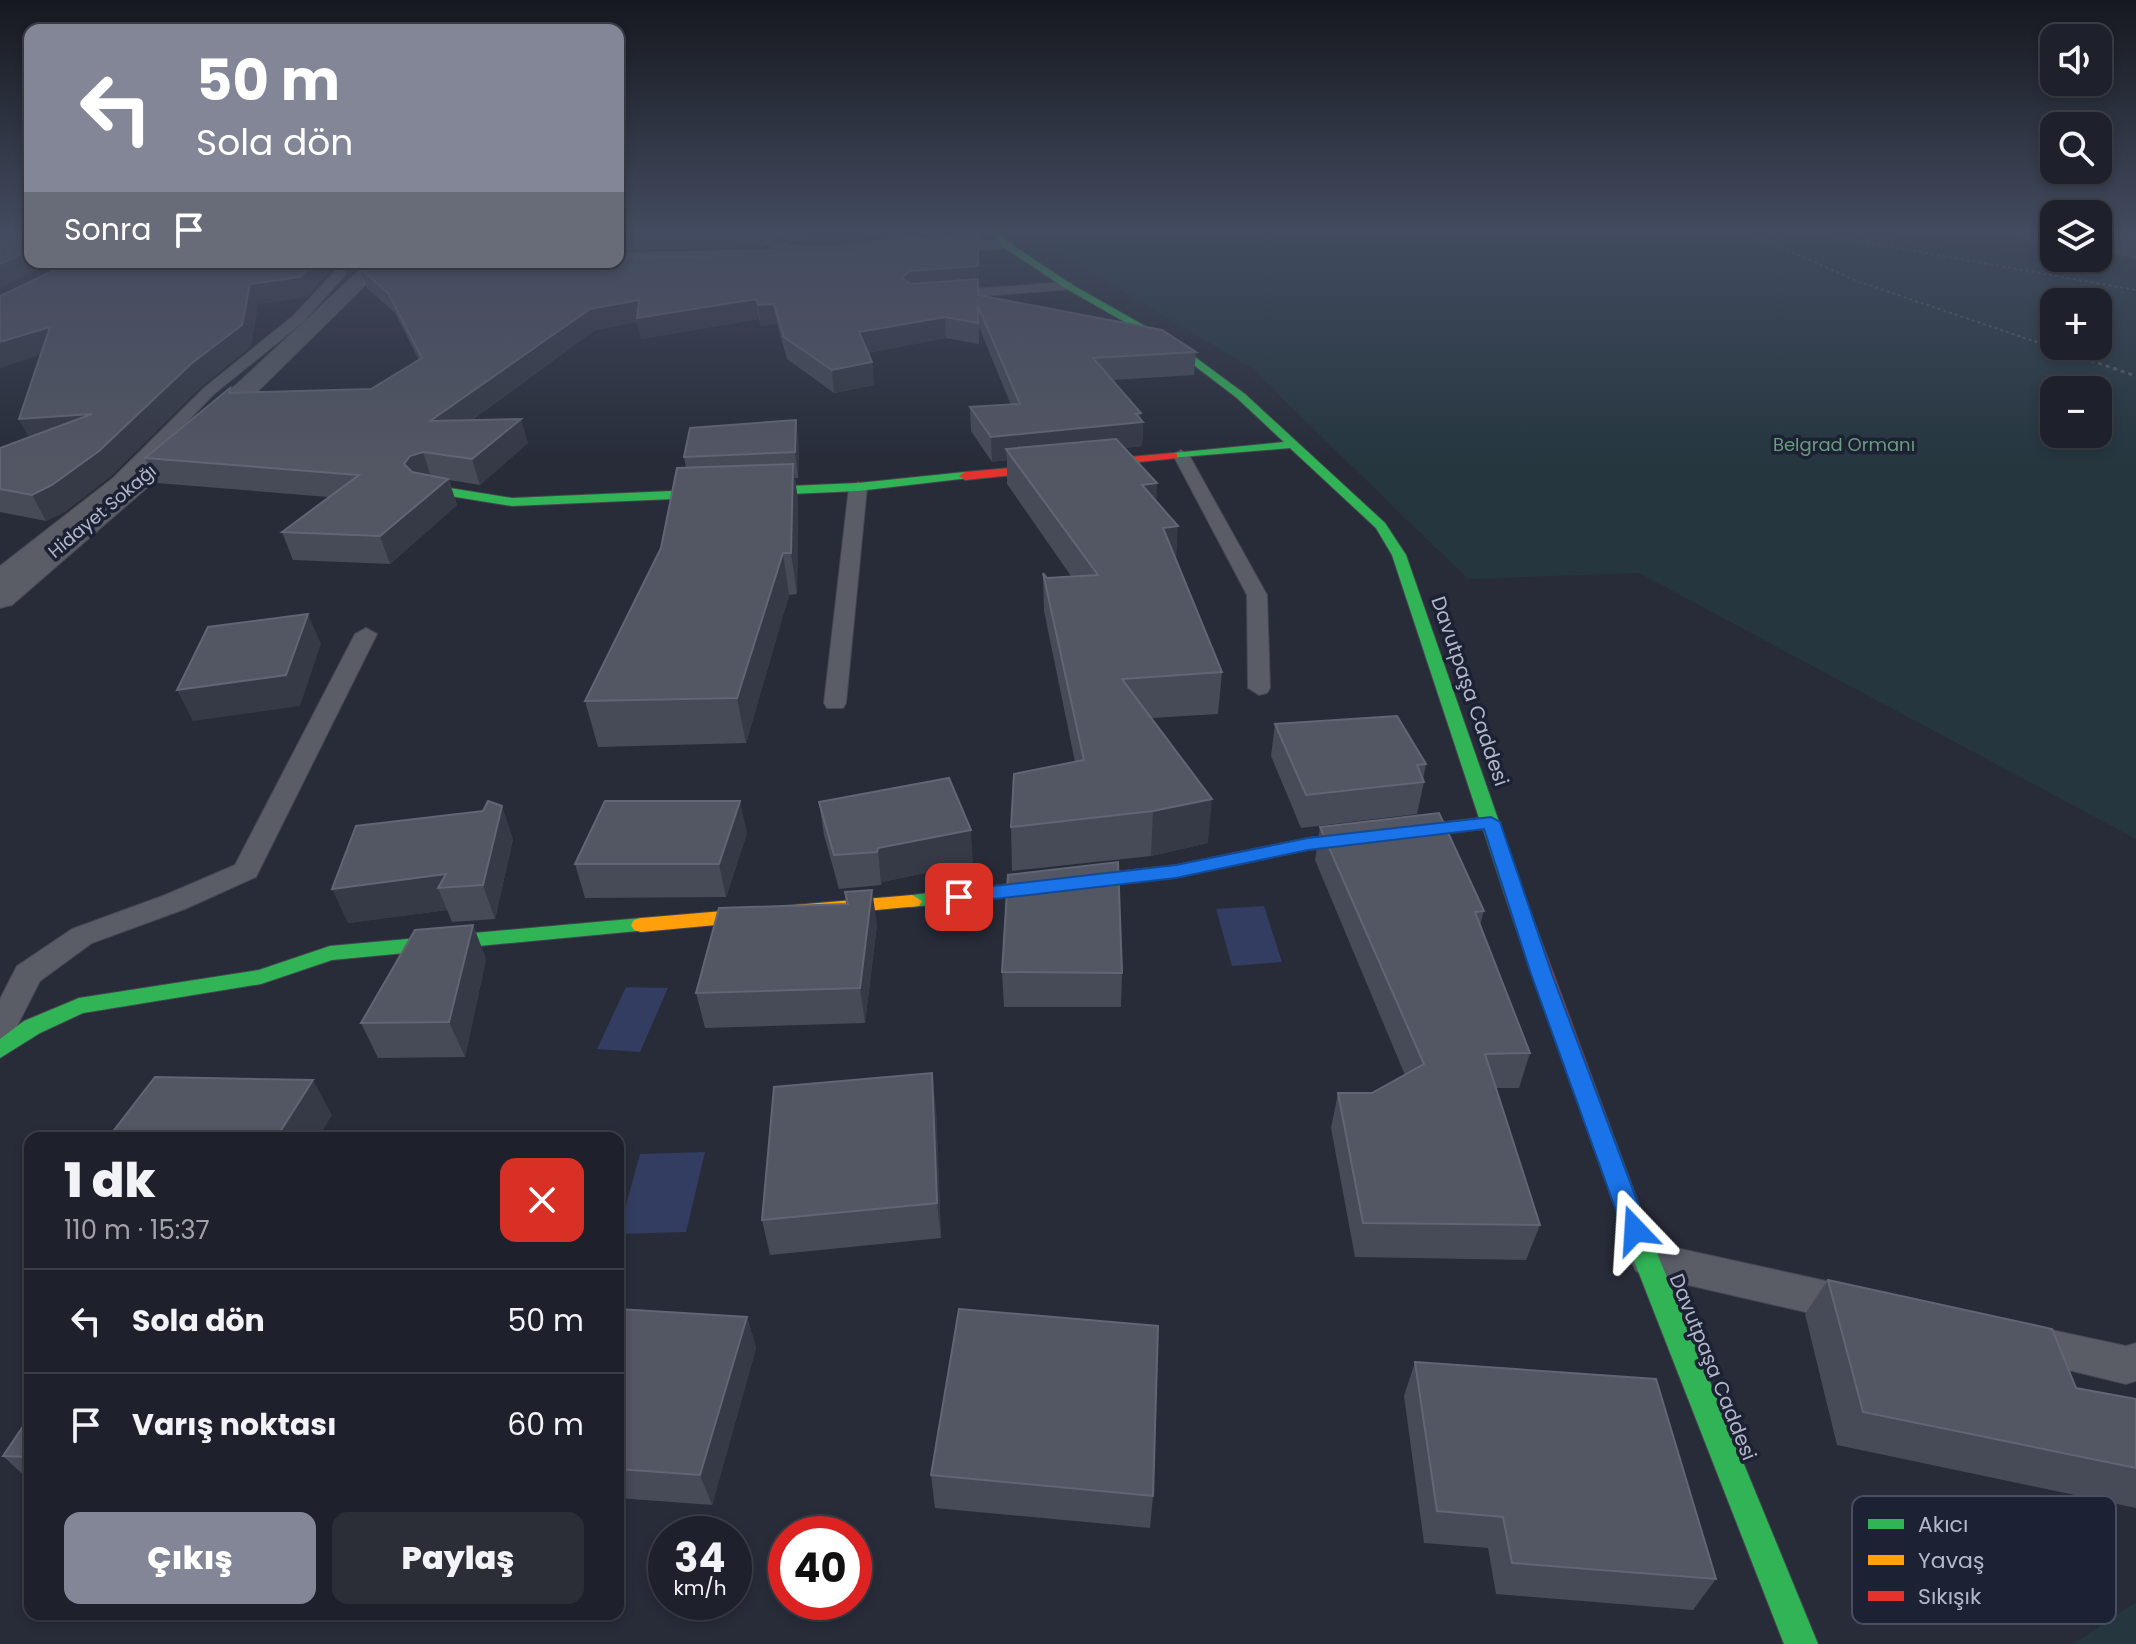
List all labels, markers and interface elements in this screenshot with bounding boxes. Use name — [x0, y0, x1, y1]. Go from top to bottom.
map controls — [2040, 24, 2112, 448]
button: sound — [2040, 24, 2112, 96]
text: 50 m — [196, 41, 340, 120]
icon: left — [64, 56, 168, 160]
button: search — [2040, 112, 2112, 184]
text: Sola dön — [196, 117, 353, 168]
button: layers — [2040, 200, 2112, 272]
text: Sonra — [64, 208, 151, 251]
icon: arrive — [167, 208, 211, 252]
button: + — [2040, 288, 2112, 360]
button: − — [2040, 376, 2112, 448]
park label: Belgrad Ormanı — [1773, 432, 1915, 457]
street label: Hidayet Sokağı — [43, 458, 161, 564]
street label: Davutpaşa Caddesi — [1424, 592, 1516, 790]
pin — [925, 863, 993, 931]
icon: arrive — [937, 875, 981, 919]
text: 1 dk — [64, 1147, 155, 1214]
button: close — [500, 1158, 584, 1242]
position arrow — [1593, 1188, 1677, 1272]
text: 110 m · 15:37 — [64, 1212, 210, 1248]
street label: Davutpaşa Caddesi — [1663, 1269, 1763, 1465]
icon: left — [64, 1299, 108, 1343]
text: Sola dön — [132, 1299, 265, 1342]
text: 50 m — [507, 1299, 584, 1342]
icon: arrive — [64, 1403, 108, 1447]
text: Varış noktası — [132, 1403, 337, 1446]
text: 60 m — [507, 1403, 584, 1446]
legend — [1852, 1496, 2116, 1624]
text: Akıcı — [1918, 1509, 1968, 1540]
button: Çıkış — [64, 1512, 316, 1604]
button: Paylaş — [332, 1512, 584, 1604]
speed limit sign: 40 — [768, 1516, 872, 1620]
text: 34 — [674, 1530, 726, 1586]
text: Yavaş — [1918, 1545, 1984, 1576]
text: km/h — [673, 1574, 727, 1602]
text: Sıkışık — [1918, 1581, 1982, 1612]

